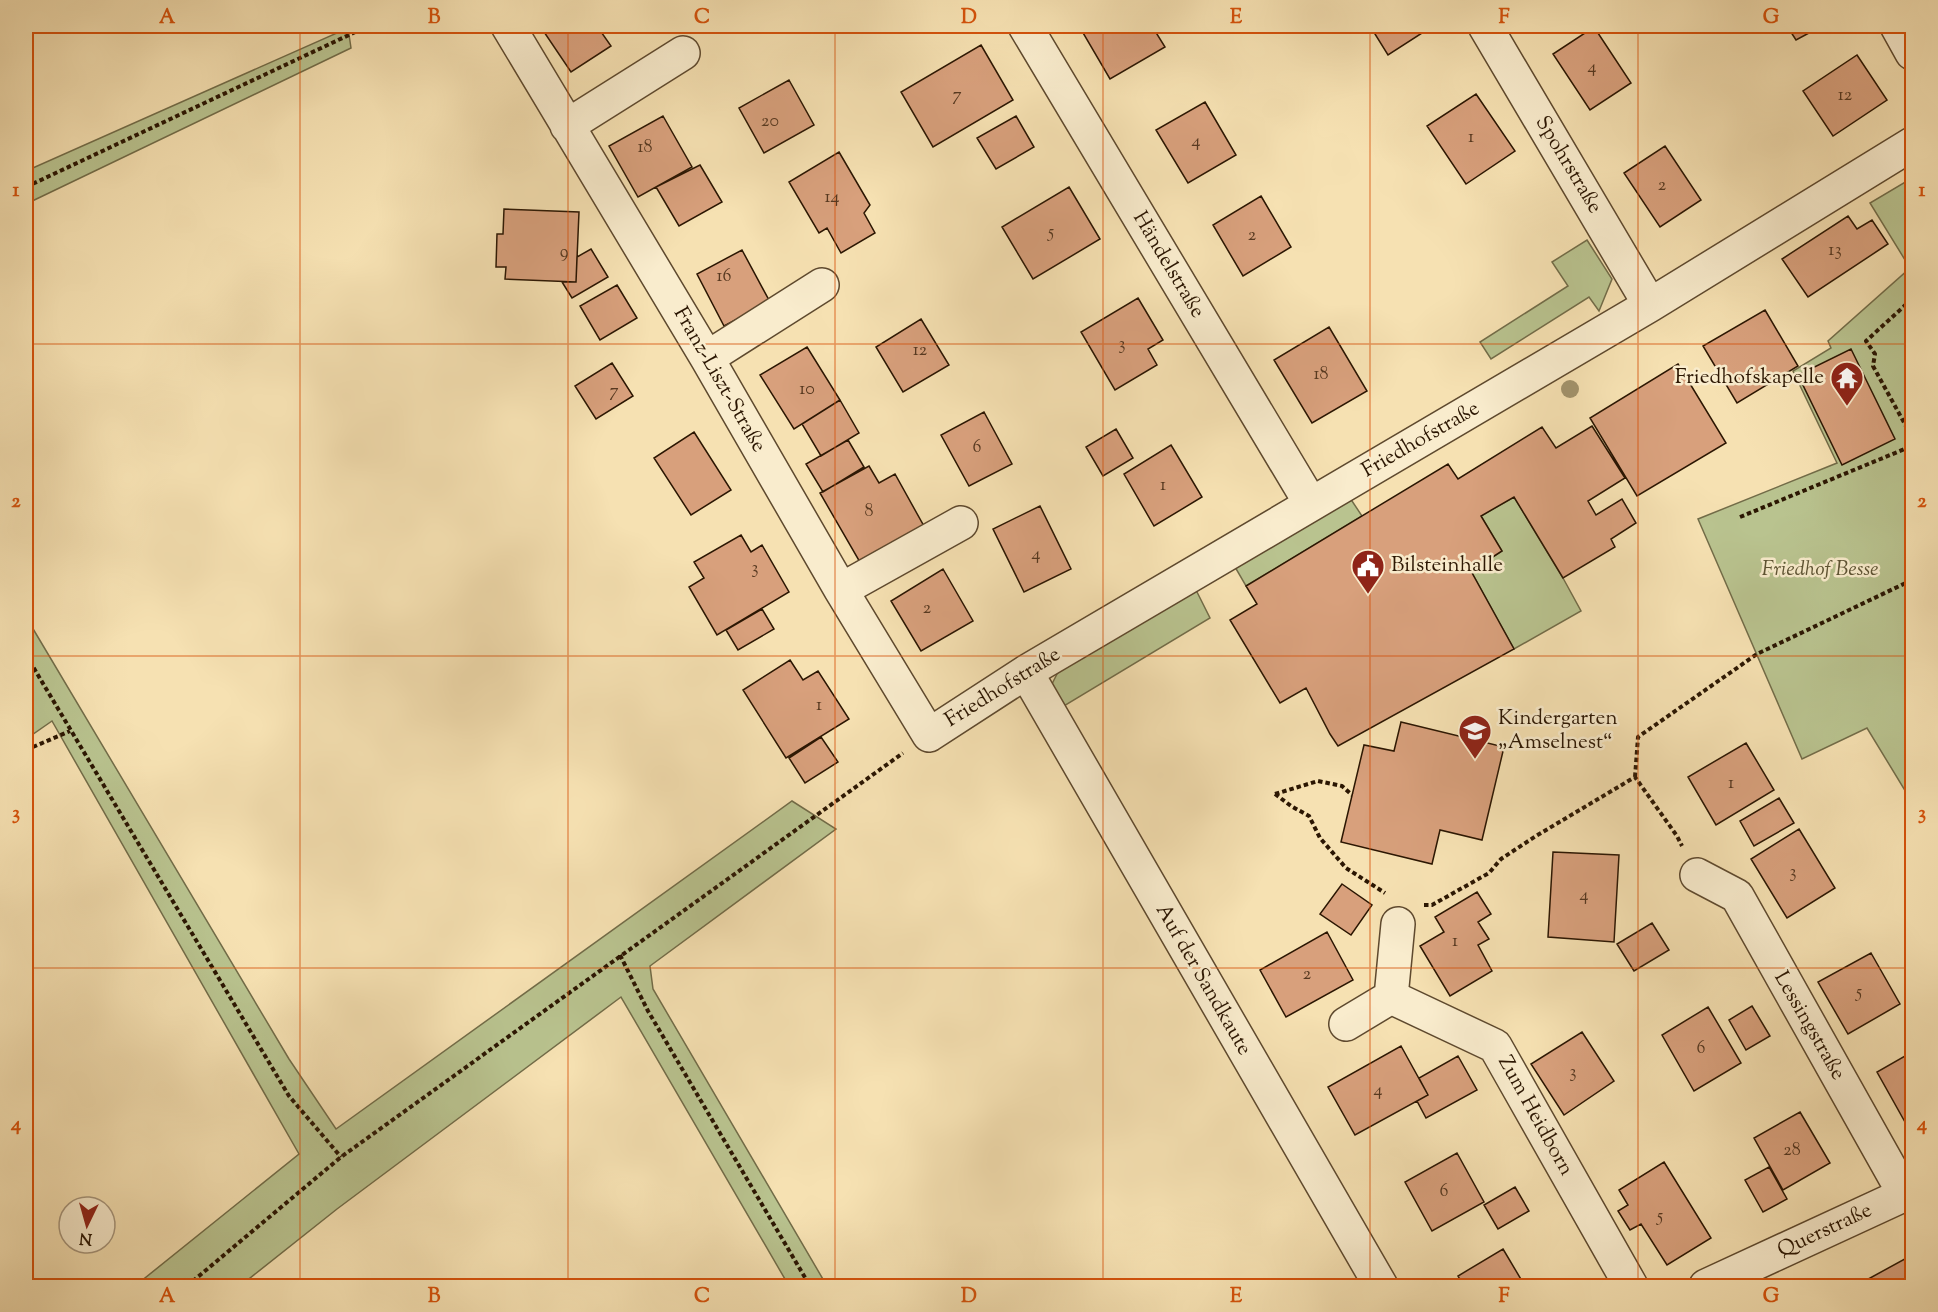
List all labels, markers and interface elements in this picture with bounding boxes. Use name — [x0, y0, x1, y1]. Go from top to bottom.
text: A — [159, 4, 176, 33]
text: B — [428, 4, 441, 33]
text: C — [694, 4, 710, 33]
text: D — [961, 4, 977, 33]
text: E — [1230, 4, 1243, 33]
text: F — [1498, 4, 1510, 33]
text: G — [1763, 4, 1780, 33]
house number: 4 — [1587, 55, 1597, 81]
house number: 7 — [952, 83, 962, 109]
house number: 12 — [1838, 83, 1853, 109]
house number: 20 — [761, 109, 779, 135]
street label: Spohrstraße — [1527, 110, 1609, 220]
house number: 1 — [1468, 125, 1474, 151]
house number: 4 — [1191, 129, 1201, 155]
house number: 18 — [637, 135, 653, 161]
house number: 2 — [1658, 173, 1667, 199]
text: 1 — [13, 177, 20, 206]
text: 1 — [1919, 177, 1926, 206]
house number: 14 — [824, 185, 840, 211]
street label: Händelstraße — [1124, 206, 1212, 324]
house number: 5 — [1047, 220, 1054, 246]
house number: 2 — [1248, 223, 1257, 249]
house number: 13 — [1828, 238, 1842, 264]
house number: 9 — [560, 240, 569, 266]
house number: 16 — [716, 264, 732, 290]
street label: Franz-Liszt-Straße — [665, 302, 773, 458]
house number: 3 — [1118, 332, 1126, 358]
house number: 12 — [913, 338, 928, 364]
temple icon: Friedhofskapelle — [1829, 360, 1865, 407]
house number: 18 — [1313, 362, 1329, 388]
place label: Friedhofskapelle — [1675, 363, 1824, 393]
house number: 10 — [799, 377, 815, 403]
house number: 7 — [609, 379, 619, 405]
street label: Friedhofstraße — [1357, 394, 1485, 486]
house number: 6 — [973, 435, 982, 461]
house number: 1 — [1160, 473, 1166, 499]
text: 2 — [11, 488, 21, 517]
text: 2 — [1917, 488, 1927, 517]
house number: 8 — [865, 499, 874, 525]
house number: 4 — [1031, 542, 1041, 568]
public building icon: Bilsteinhalle — [1350, 548, 1386, 595]
place label: Bilsteinhalle — [1391, 551, 1503, 581]
park label: Friedhof Besse — [1762, 555, 1878, 585]
house number: 3 — [751, 556, 759, 582]
house number: 2 — [923, 596, 932, 622]
street label: Friedhofstraße — [939, 640, 1067, 736]
house number: 1 — [816, 693, 822, 719]
place label: Kindergarten „Amselnest“ — [1498, 704, 1618, 758]
school or university icon: Kindergarten „Amselnest“ — [1457, 713, 1493, 760]
house number: 1 — [1728, 771, 1734, 797]
text: 3 — [12, 800, 20, 829]
text: 3 — [1918, 800, 1926, 829]
house number: 3 — [1789, 860, 1797, 886]
house number: 4 — [1579, 883, 1589, 909]
street label: Auf der Sandkaute — [1147, 899, 1259, 1061]
house number: 1 — [1452, 929, 1458, 955]
house number: 2 — [1303, 962, 1312, 988]
street label: Lessingstraße — [1766, 966, 1852, 1086]
house number: 5 — [1855, 980, 1862, 1006]
house number: 6 — [1697, 1036, 1706, 1062]
street label: Zum Heidborn — [1490, 1050, 1580, 1182]
house number: 3 — [1569, 1060, 1577, 1086]
house number: 4 — [1373, 1078, 1383, 1104]
text: 4 — [10, 1111, 21, 1140]
text: 4 — [1916, 1111, 1927, 1140]
house number: 28 — [1783, 1138, 1801, 1164]
house number: 6 — [1440, 1179, 1449, 1205]
north arrow — [57, 1195, 117, 1255]
street label: Querstraße — [1773, 1196, 1877, 1266]
house number: 5 — [1656, 1204, 1663, 1230]
text: N — [78, 1225, 93, 1249]
text: A — [159, 1283, 176, 1312]
text: B — [428, 1283, 441, 1312]
text: C — [694, 1283, 710, 1312]
text: D — [961, 1283, 977, 1312]
text: E — [1230, 1283, 1243, 1312]
text: F — [1498, 1283, 1510, 1312]
text: G — [1763, 1283, 1780, 1312]

